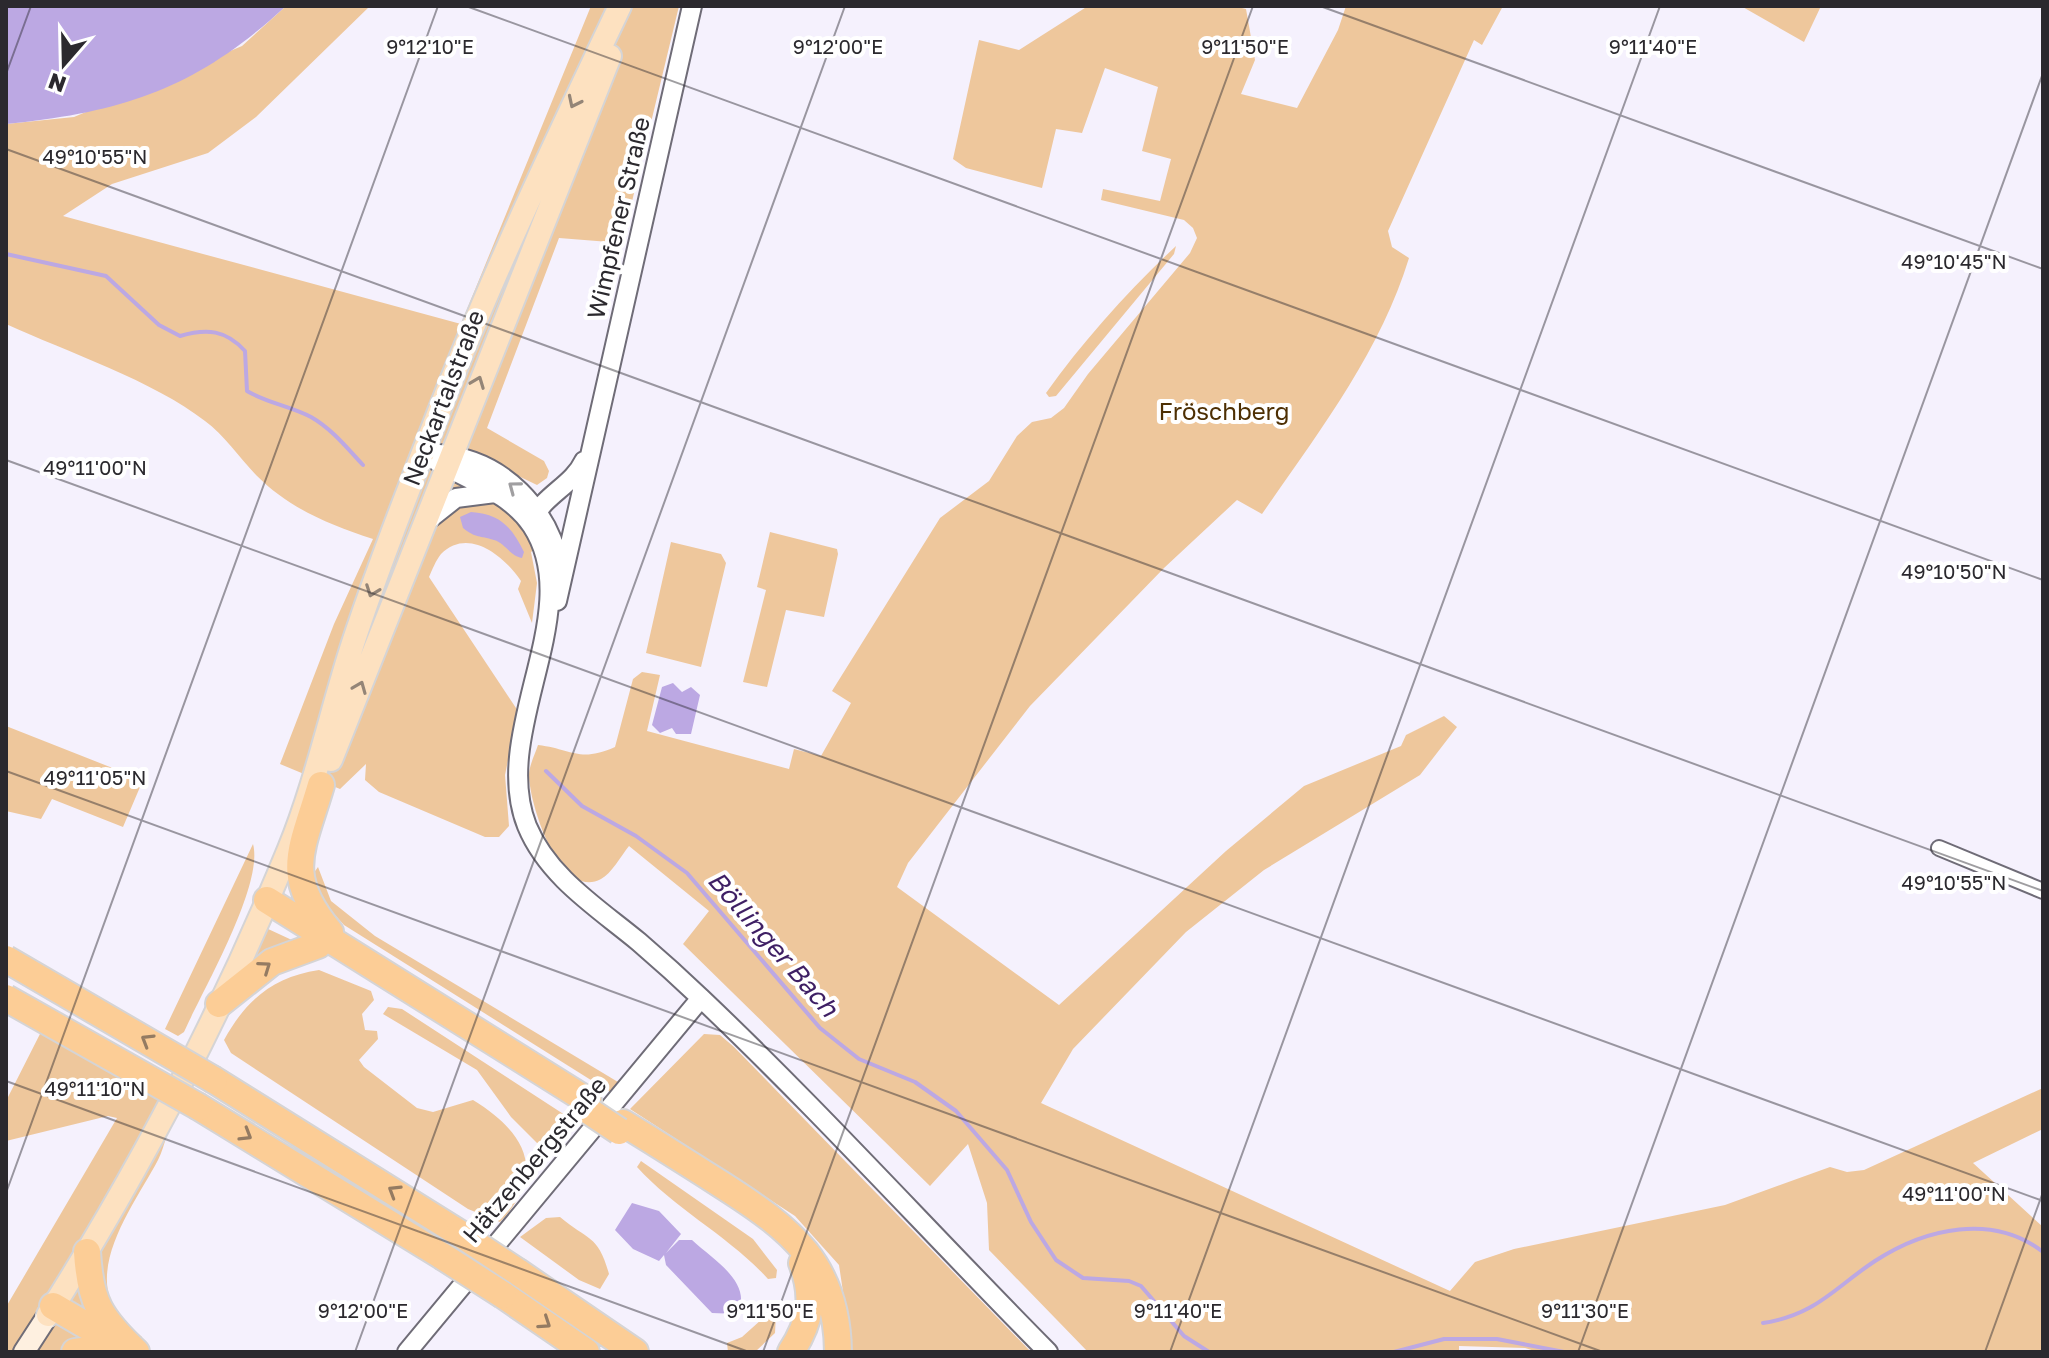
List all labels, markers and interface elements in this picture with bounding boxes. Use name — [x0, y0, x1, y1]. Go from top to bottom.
north arrow — [24, 24, 104, 104]
text: 9°12'10"E — [386, 34, 474, 58]
text: 9°12'00"E — [793, 34, 883, 58]
text: 9°11'50"E — [1201, 34, 1289, 58]
text: 9°11'40"E — [1609, 34, 1697, 58]
text: N — [45, 68, 69, 99]
one-way arrow — [569, 93, 584, 108]
street label: Wimpfener Straße — [580, 114, 655, 322]
text: 49°10'55"N — [43, 144, 147, 168]
text: 49°10'45"N — [1901, 249, 2007, 273]
street label: Neckartalstraße — [396, 306, 489, 489]
one-way arrow — [468, 376, 485, 390]
park label: Fröschberg — [1159, 396, 1289, 425]
text: 49°11'00"N — [43, 455, 147, 479]
one-way arrow — [508, 482, 523, 496]
text: 49°10'50"N — [1901, 559, 2007, 583]
one-way arrow — [365, 584, 382, 598]
one-way arrow — [350, 681, 367, 695]
text: 49°11'05"N — [44, 765, 146, 789]
water label: Böllinger Bach — [702, 865, 846, 1024]
text: 49°10'55"N — [1902, 870, 2006, 894]
one-way arrow — [257, 962, 271, 977]
one-way arrow — [141, 1034, 156, 1050]
street label: Hätzenbergstraße — [456, 1070, 612, 1248]
text: 49°11'10"N — [45, 1076, 146, 1100]
one-way arrow — [237, 1125, 252, 1141]
text: 49°11'00"N — [1902, 1181, 2006, 1205]
one-way arrow — [388, 1185, 402, 1200]
text: 9°12'00"E — [318, 1298, 408, 1322]
text: 9°11'50"E — [726, 1298, 814, 1322]
text: 9°11'40"E — [1134, 1298, 1222, 1322]
text: 9°11'30"E — [1541, 1298, 1629, 1322]
one-way arrow — [536, 1313, 550, 1328]

